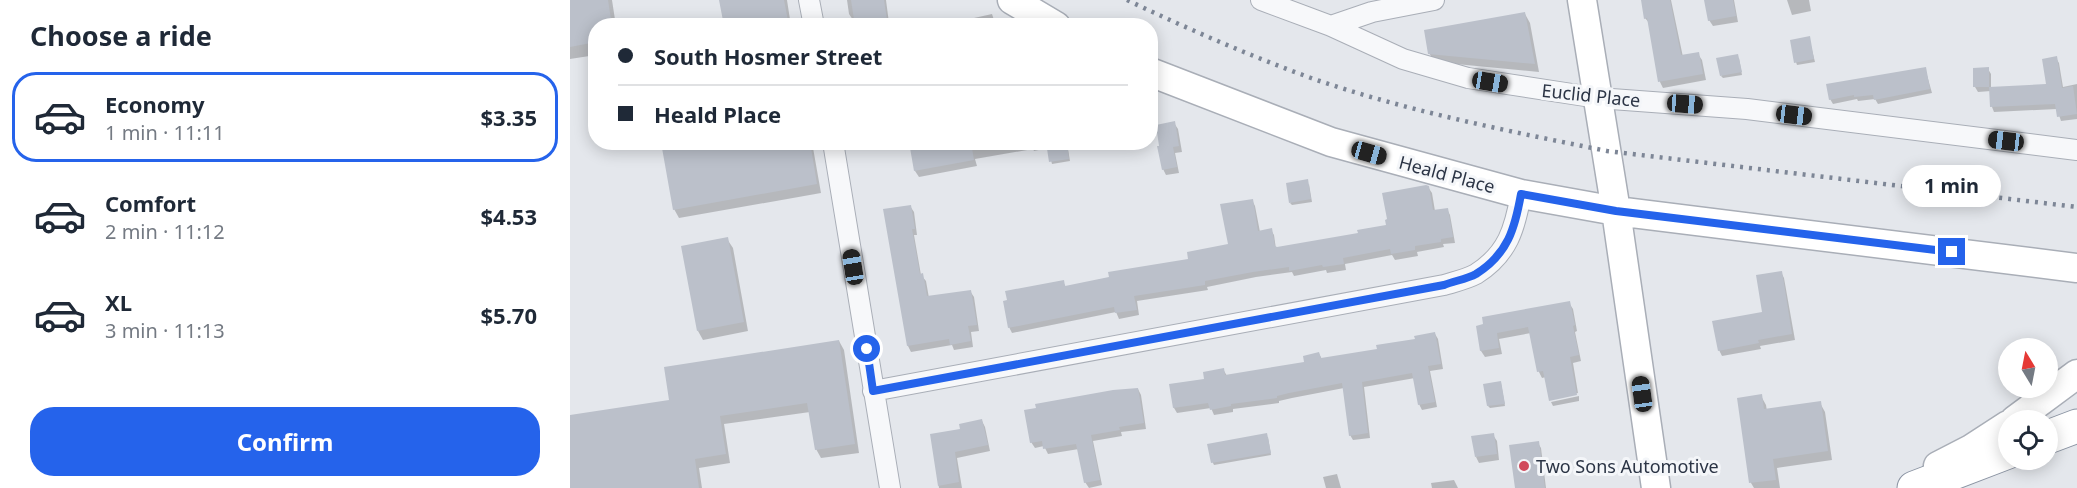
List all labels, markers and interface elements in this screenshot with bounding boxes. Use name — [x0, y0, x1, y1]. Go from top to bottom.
text: Choose a ride — [30, 17, 212, 54]
text: South Hosmer Street — [654, 41, 882, 71]
car — [1471, 70, 1509, 94]
street label: Euclid Place — [1540, 78, 1642, 112]
text: Economy — [105, 89, 204, 119]
icon: car — [33, 90, 87, 144]
car — [1666, 94, 1704, 114]
text: Heald Place — [654, 99, 781, 129]
text: $3.35 — [480, 102, 537, 132]
car — [1775, 104, 1813, 126]
text: 1 min · 11:11 — [105, 119, 225, 146]
car — [1987, 130, 2025, 152]
car — [1349, 139, 1389, 167]
street label: Heald Place — [1396, 150, 1498, 198]
callout: 1 min — [1902, 165, 2002, 207]
text: 1 min — [1924, 172, 1979, 199]
text: Comfort — [105, 188, 196, 218]
icon: car — [33, 189, 87, 243]
text: $4.53 — [480, 201, 537, 231]
text: 2 min · 11:12 — [105, 218, 225, 245]
route end — [1938, 238, 1965, 265]
car — [841, 248, 865, 286]
text: XL — [105, 287, 132, 317]
icon: car — [33, 288, 87, 342]
text: $5.70 — [480, 300, 537, 330]
text: 3 min · 11:13 — [105, 317, 225, 344]
route start — [853, 335, 880, 362]
north arrow — [1998, 338, 2058, 398]
map controls — [1998, 338, 2058, 470]
car — [1631, 375, 1653, 413]
button: Confirm — [30, 407, 540, 476]
button: locate — [1998, 410, 2058, 470]
place label: Two Sons Automotive — [1536, 454, 1719, 478]
marker: Two Sons Automotive — [1517, 459, 1531, 473]

